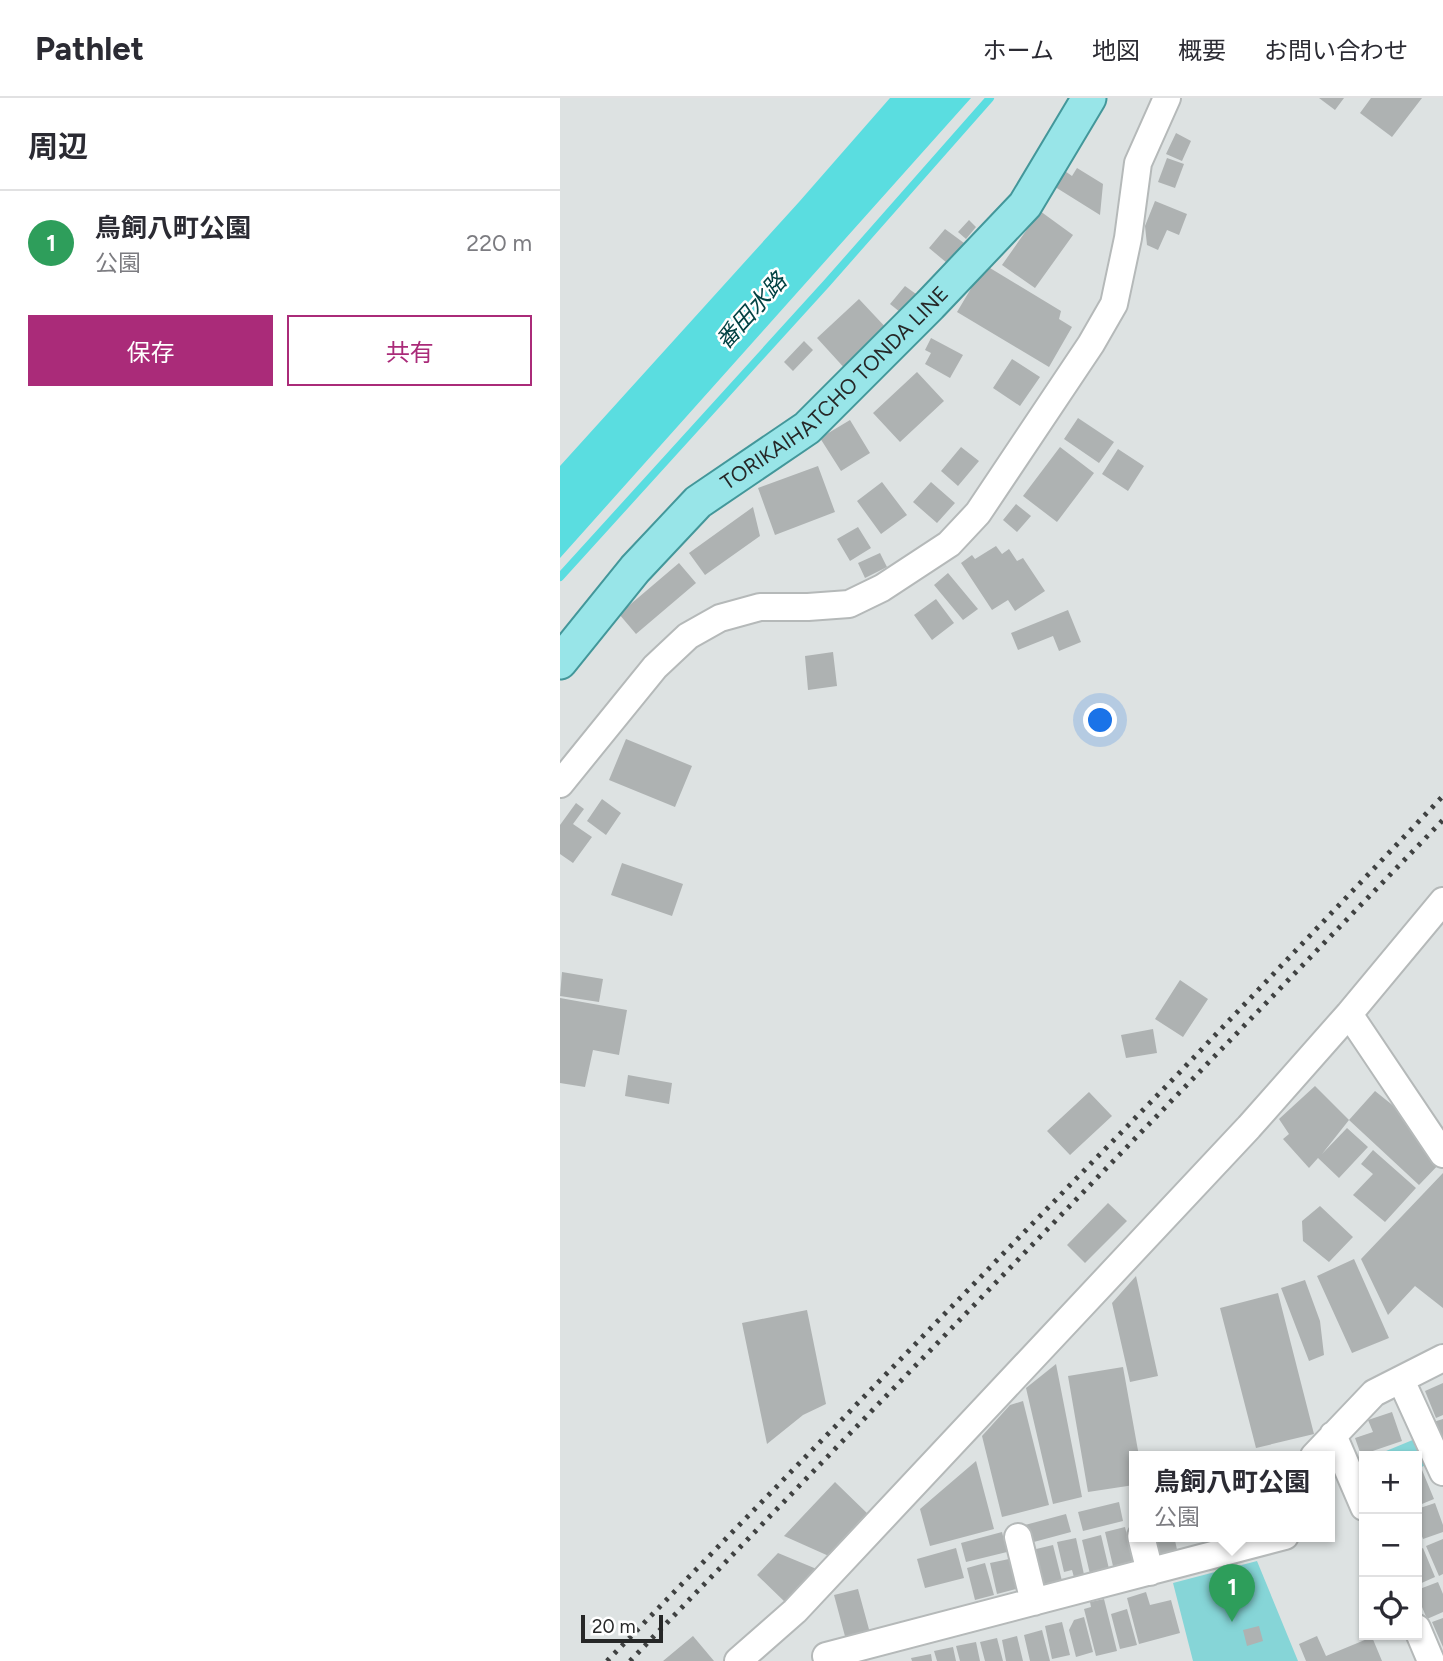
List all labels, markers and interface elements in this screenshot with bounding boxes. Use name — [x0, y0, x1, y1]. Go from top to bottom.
text: Pathlet — [35, 29, 144, 68]
text: ホーム — [983, 36, 1054, 65]
text: 地図 — [1092, 36, 1140, 65]
text: 概要 — [1178, 36, 1226, 65]
text: お問い合わせ — [1264, 36, 1408, 65]
text: 周辺 — [28, 128, 88, 165]
text: 鳥飼八町公園 — [95, 212, 251, 244]
text: 1 — [46, 229, 56, 257]
text: 220 m — [466, 229, 532, 257]
text: 公園 — [95, 249, 141, 277]
water label: 番田水路 — [710, 266, 794, 355]
street label: TORIKAIHATCHO TONDA LINE — [716, 281, 953, 495]
button: 保存 — [28, 315, 273, 386]
button: 共有 — [287, 315, 532, 386]
your location — [1083, 703, 1117, 737]
popup — [1129, 1451, 1335, 1542]
map controls — [1359, 1451, 1422, 1640]
button: + — [1359, 1451, 1422, 1514]
text: 鳥飼八町公園 — [1154, 1466, 1310, 1498]
text: 公園 — [1154, 1503, 1200, 1531]
button: − — [1359, 1514, 1422, 1577]
pin: 1 — [1209, 1564, 1255, 1622]
button: locate — [1359, 1577, 1422, 1640]
scale bar — [581, 1612, 663, 1644]
text: 20 m — [592, 1615, 636, 1638]

